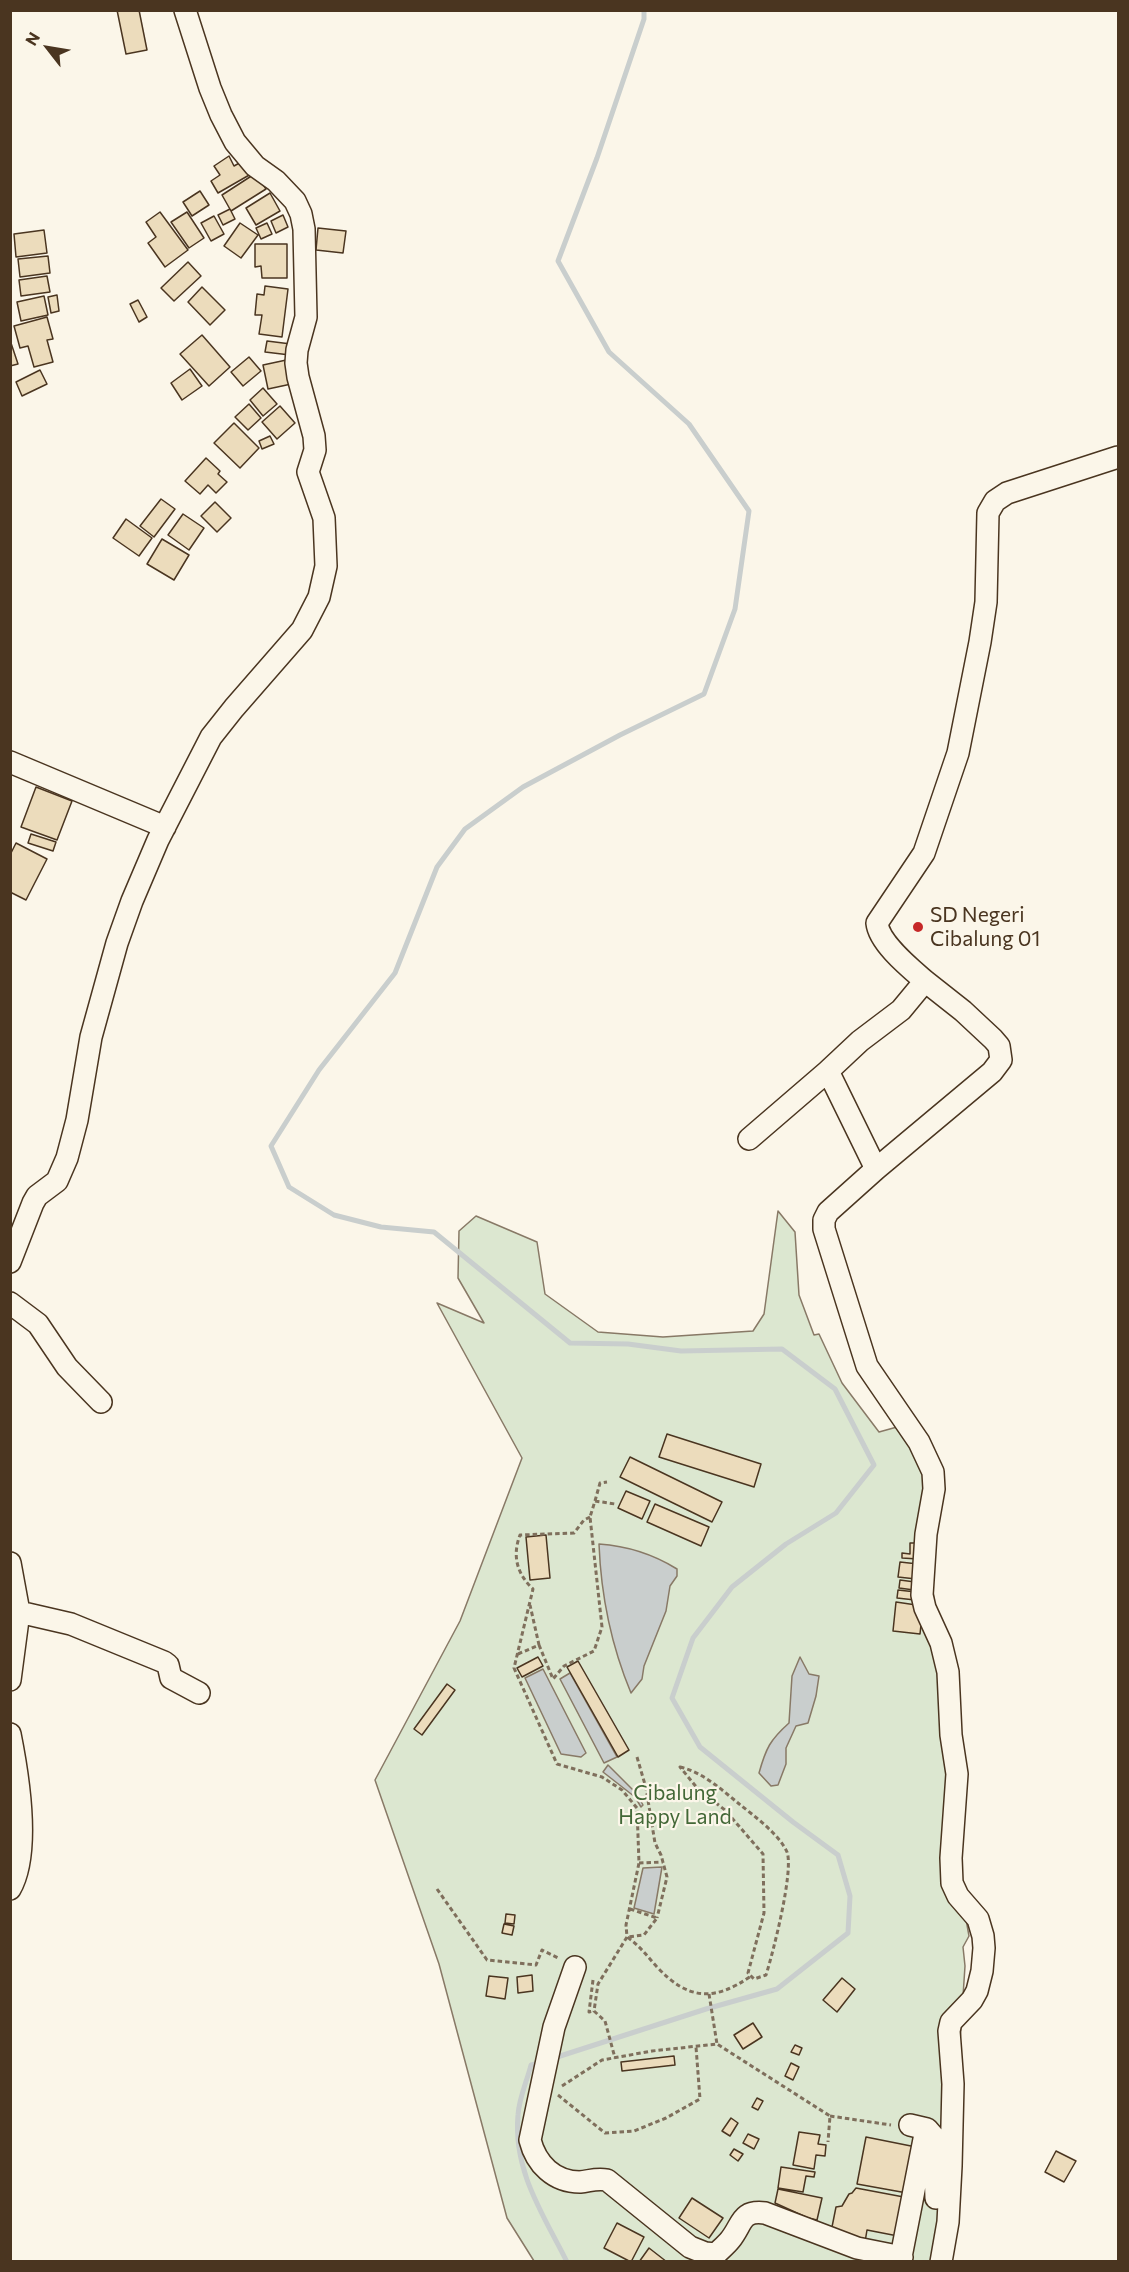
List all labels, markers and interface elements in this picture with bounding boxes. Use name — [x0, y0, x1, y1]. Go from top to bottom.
north arrow — [18, 18, 78, 78]
text: N — [21, 28, 43, 49]
place label: SD Negeri Cibalung 01 — [930, 902, 1040, 952]
marker: SD Negeri Cibalung 01 — [911, 920, 925, 934]
park label: Cibalung Happy Land — [618, 1780, 732, 1830]

